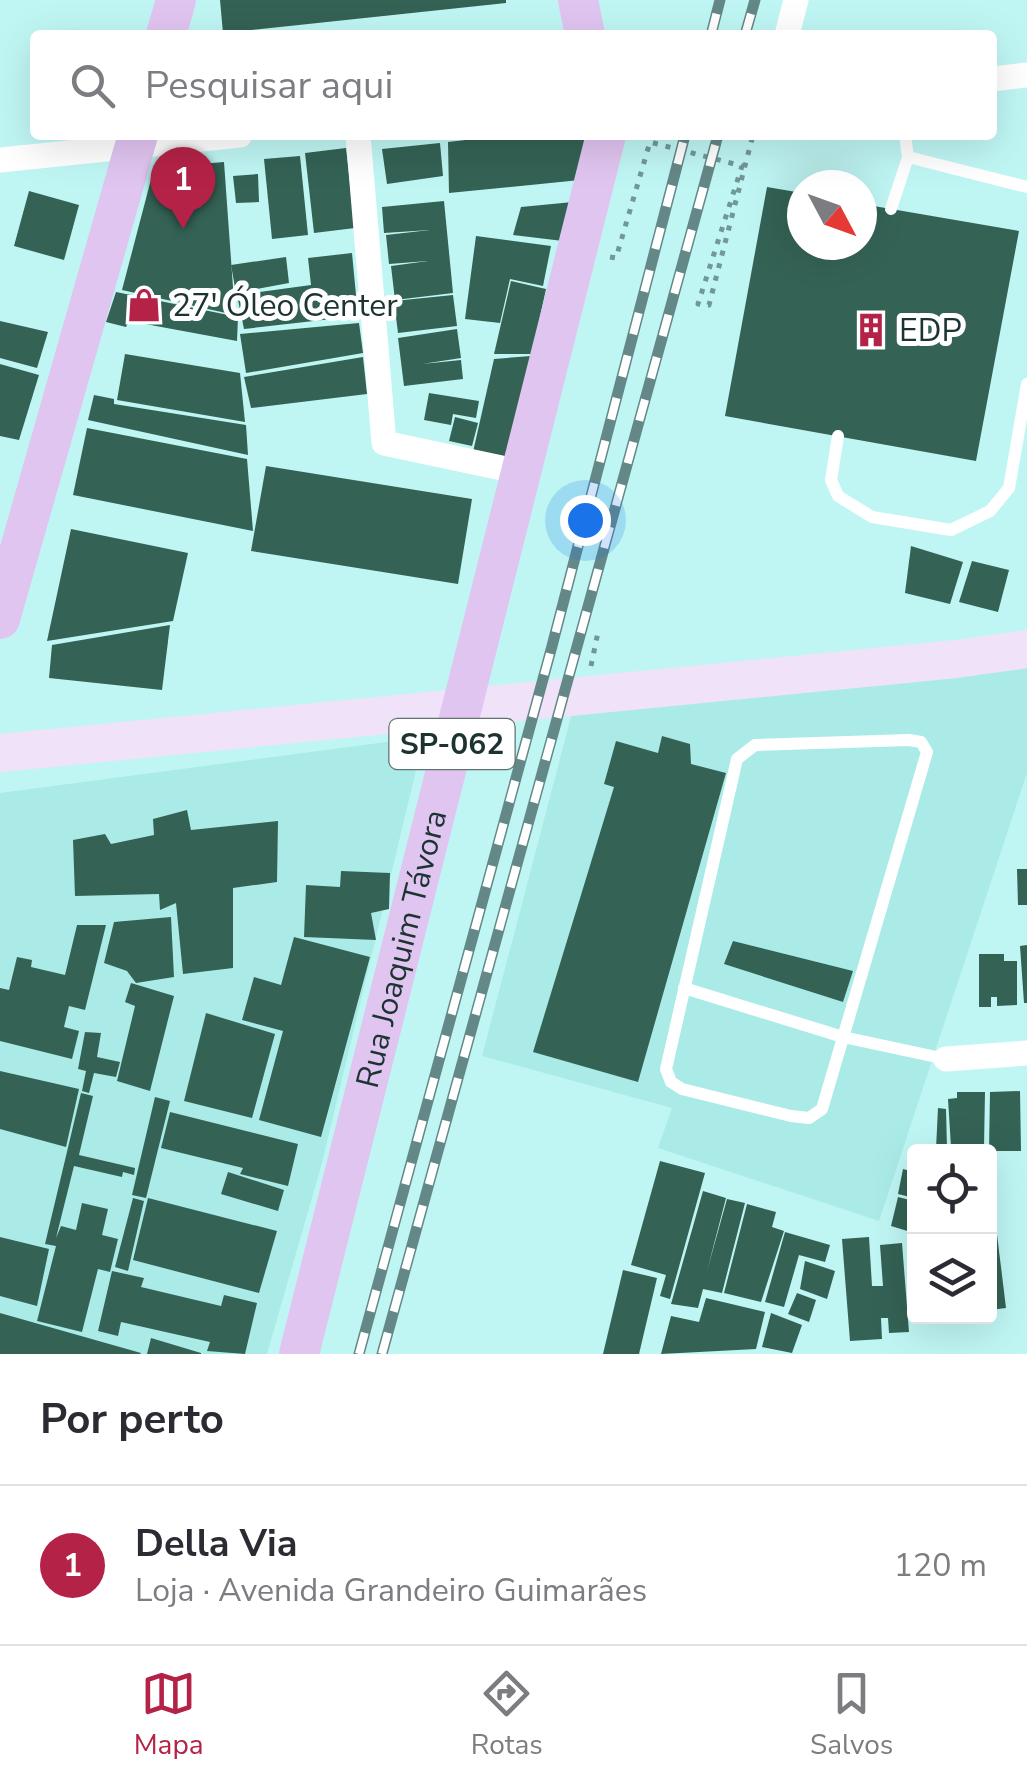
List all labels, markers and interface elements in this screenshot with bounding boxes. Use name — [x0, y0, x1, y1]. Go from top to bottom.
search box — [30, 30, 997, 140]
icon: search — [65, 58, 120, 113]
text: Pesquisar aqui — [145, 60, 393, 111]
pin: 1 — [150, 146, 216, 229]
north arrow — [787, 170, 877, 260]
place label: 27' Óleo Center — [172, 284, 398, 327]
shop icon: 27' Óleo Center — [125, 286, 163, 324]
place label: EDP — [899, 309, 962, 352]
building icon: EDP — [852, 311, 890, 349]
your location — [560, 495, 611, 546]
road number: SP-062 — [390, 719, 514, 769]
street label: Rua Joaquim Távora — [345, 805, 457, 1092]
map controls — [907, 1144, 997, 1324]
button: locate — [907, 1144, 997, 1234]
button: layers — [907, 1234, 997, 1324]
text: Por perto — [40, 1391, 224, 1448]
text: Della Via — [135, 1518, 297, 1569]
text: 1 — [63, 1544, 82, 1587]
text: 120 m — [894, 1544, 987, 1587]
text: Loja · Avenida Grandeiro Guimarães — [135, 1569, 647, 1612]
tab: Mapa — [134, 1666, 204, 1764]
tab: Rotas — [471, 1666, 543, 1764]
tab: Salvos — [810, 1666, 893, 1764]

